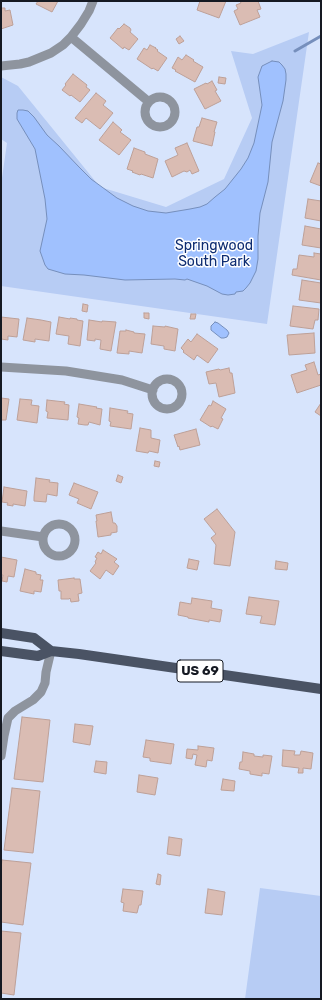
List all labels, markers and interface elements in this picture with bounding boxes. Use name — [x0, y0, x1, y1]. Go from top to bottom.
park label: Springwood South Park — [175, 238, 253, 270]
road number: US 69 — [177, 660, 223, 682]

